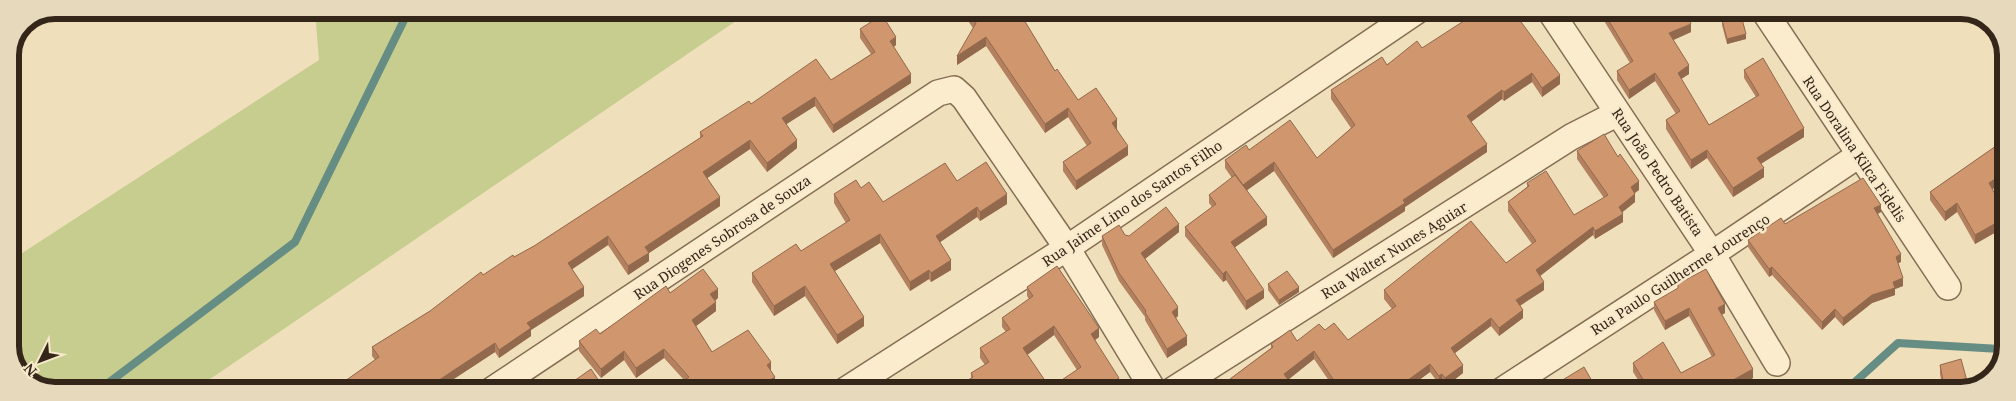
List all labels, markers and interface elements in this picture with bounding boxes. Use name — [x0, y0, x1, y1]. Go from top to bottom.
street label: Rua Doralina Kilca Fidelis — [1799, 72, 1911, 226]
street label: Rua João Pedro Batista — [1608, 104, 1708, 240]
street label: Rua Jaime Lino dos Santos Filho — [1038, 135, 1226, 271]
street label: Rua Diogenes Sobrosa de Souza — [630, 170, 814, 304]
street label: Rua Walter Nunes Aguiar — [1317, 197, 1471, 303]
street label: Rua Paulo Guilherme Lourenço — [1587, 209, 1773, 339]
north arrow — [15, 336, 65, 386]
text: N — [19, 360, 41, 380]

